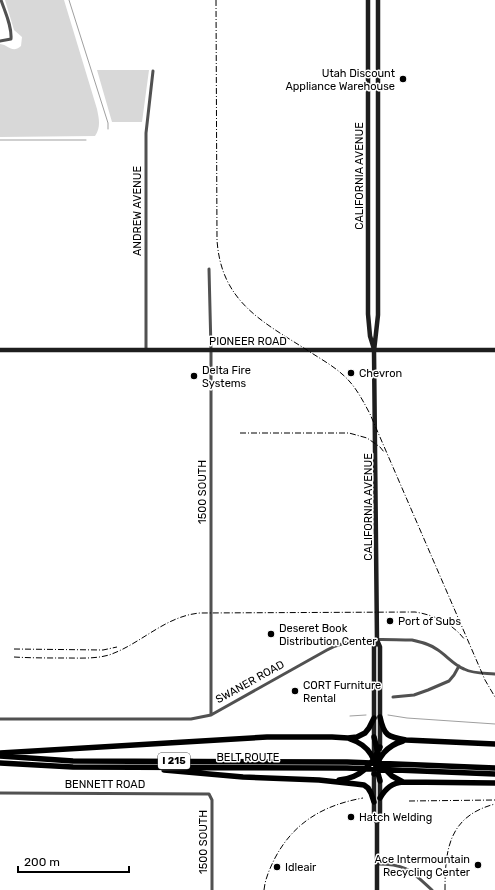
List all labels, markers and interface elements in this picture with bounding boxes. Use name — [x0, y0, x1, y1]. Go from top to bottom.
place label: Utah Discount Appliance Warehouse — [285, 67, 396, 93]
marker: Utah Discount Appliance Warehouse — [398, 74, 408, 84]
street label: CALIFORNIA AVENUE — [353, 122, 366, 230]
street label: ANDREW AVENUE — [131, 166, 144, 256]
street label: PIONEER ROAD — [209, 335, 287, 348]
place label: Delta Fire Systems — [202, 364, 251, 390]
place label: Chevron — [359, 367, 402, 380]
marker: Chevron — [346, 368, 356, 378]
marker: Delta Fire Systems — [189, 371, 199, 381]
street label: CALIFORNIA AVENUE — [362, 453, 375, 561]
street label: 1500 SOUTH — [196, 460, 209, 524]
place label: Port of Subs — [398, 615, 461, 628]
marker: Port of Subs — [385, 616, 395, 626]
place label: Deseret Book Distribution Center — [279, 622, 377, 648]
marker: Deseret Book Distribution Center — [266, 629, 276, 639]
street label: SWANER ROAD — [213, 658, 287, 706]
place label: CORT Furniture Rental — [303, 679, 381, 705]
marker: CORT Furniture Rental — [290, 686, 300, 696]
street label: BELT ROUTE — [216, 751, 280, 764]
road number: I 215 — [158, 753, 190, 769]
street label: BENNETT ROAD — [65, 778, 145, 791]
street label: 1500 SOUTH — [197, 810, 210, 874]
place label: Hatch Welding — [359, 811, 432, 824]
marker: Hatch Welding — [346, 812, 356, 822]
scale bar — [18, 848, 129, 874]
place label: Ace Intermountain Recycling Center — [375, 853, 471, 879]
text: 200 m — [24, 855, 60, 869]
marker: Ace Intermountain Recycling Center — [473, 860, 483, 870]
place label: Idleair — [285, 861, 317, 874]
marker: Idleair — [272, 862, 282, 872]

